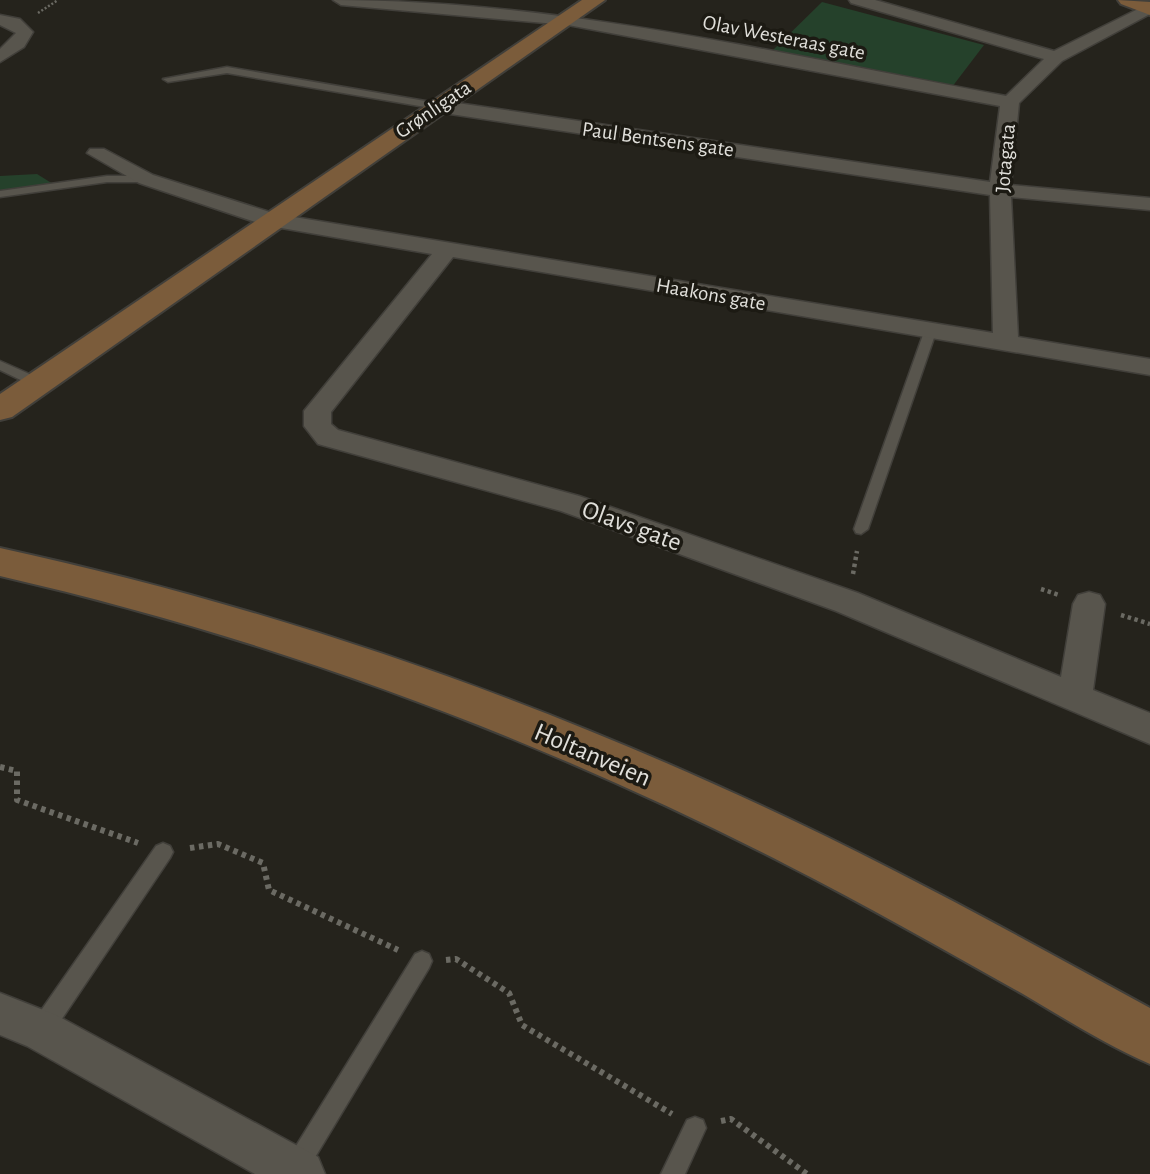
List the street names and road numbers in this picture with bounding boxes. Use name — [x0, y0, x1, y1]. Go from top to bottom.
street label: Olav Westeraas gate — [701, 11, 867, 64]
street label: Grønligata — [392, 76, 475, 142]
street label: Paul Bentsens gate — [581, 118, 735, 161]
street label: Jotagata — [992, 123, 1019, 193]
street label: Haakons gate — [655, 275, 767, 314]
street label: Olavs gate — [578, 496, 685, 556]
street label: Holtanveien — [531, 719, 655, 791]

